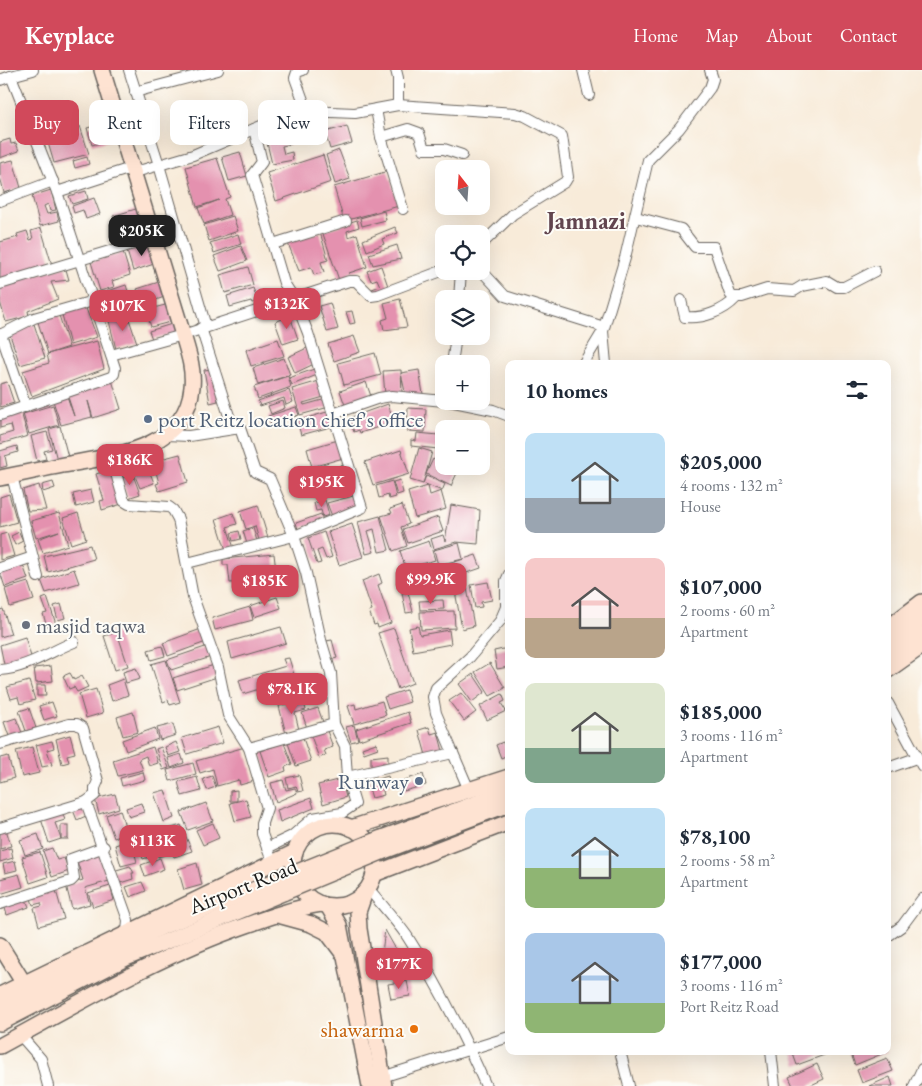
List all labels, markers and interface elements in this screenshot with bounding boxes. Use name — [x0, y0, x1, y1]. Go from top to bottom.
text: Keyplace — [25, 20, 114, 51]
text: Home — [633, 24, 678, 47]
text: Map — [706, 24, 738, 47]
text: About — [766, 24, 812, 47]
text: Contact — [840, 24, 897, 47]
chip: Buy — [15, 100, 79, 145]
chip: Rent — [89, 100, 160, 145]
chip: Filters — [170, 100, 248, 145]
chip: New — [258, 100, 328, 145]
north arrow — [435, 160, 490, 215]
map controls — [435, 160, 490, 475]
district label: Jamnazi — [544, 205, 626, 236]
pin: $205K — [107, 214, 177, 257]
text: $205K — [120, 220, 164, 241]
button: locate — [435, 225, 490, 280]
pin: $132K — [252, 288, 322, 330]
pin: $107K — [88, 290, 158, 332]
button: layers — [435, 290, 490, 345]
text: $132K — [265, 293, 309, 314]
text: $107K — [101, 295, 145, 316]
button: + — [435, 355, 490, 410]
icon: filters — [843, 376, 871, 404]
text: 10 homes — [525, 377, 608, 404]
place label: port Reitz location chief's office — [158, 405, 424, 434]
marker: port Reitz location chief's office — [142, 413, 154, 425]
button: − — [435, 420, 490, 475]
pin: $186K — [95, 444, 165, 486]
text: $205,000 — [680, 448, 762, 475]
text: $186K — [108, 449, 152, 470]
icon: home — [565, 453, 625, 513]
pin: $195K — [287, 466, 357, 508]
text: $195K — [300, 471, 344, 492]
text: 4 rooms · 132 m² — [680, 475, 783, 496]
text: House — [680, 496, 721, 517]
pin: $99.9K — [390, 562, 472, 605]
pin: $185K — [230, 564, 300, 607]
text: $99.9K — [407, 568, 455, 589]
text: $185K — [243, 570, 287, 591]
text: $107,000 — [680, 573, 762, 600]
icon: home — [565, 578, 625, 638]
text: 2 rooms · 60 m² — [680, 600, 775, 621]
place label: masjid taqwa — [36, 611, 146, 640]
marker: masjid taqwa — [20, 619, 32, 631]
text: Apartment — [680, 621, 748, 642]
pin: $78.1K — [251, 672, 333, 715]
text: $78.1K — [268, 678, 316, 699]
text: $185,000 — [680, 698, 762, 725]
icon: home — [565, 703, 625, 763]
text: 3 rooms · 116 m² — [680, 725, 783, 746]
text: Apartment — [680, 746, 748, 767]
place label: Runway — [338, 767, 409, 796]
marker: Runway — [413, 775, 425, 787]
text: $78,100 — [680, 823, 750, 850]
pin: $113K — [118, 824, 188, 867]
icon: home — [565, 828, 625, 888]
text: $113K — [131, 830, 175, 851]
text: 2 rooms · 58 m² — [680, 850, 775, 871]
street label: Airport Road — [183, 851, 303, 921]
text: Apartment — [680, 871, 748, 892]
pin: $177K — [364, 948, 434, 990]
text: $177,000 — [680, 948, 762, 975]
text: $177K — [377, 953, 421, 974]
icon: home — [565, 953, 625, 1013]
text: 3 rooms · 116 m² — [680, 975, 783, 996]
text: Port Reitz Road — [680, 996, 779, 1017]
place label: shawarma — [320, 1015, 404, 1044]
marker: shawarma — [408, 1023, 420, 1035]

